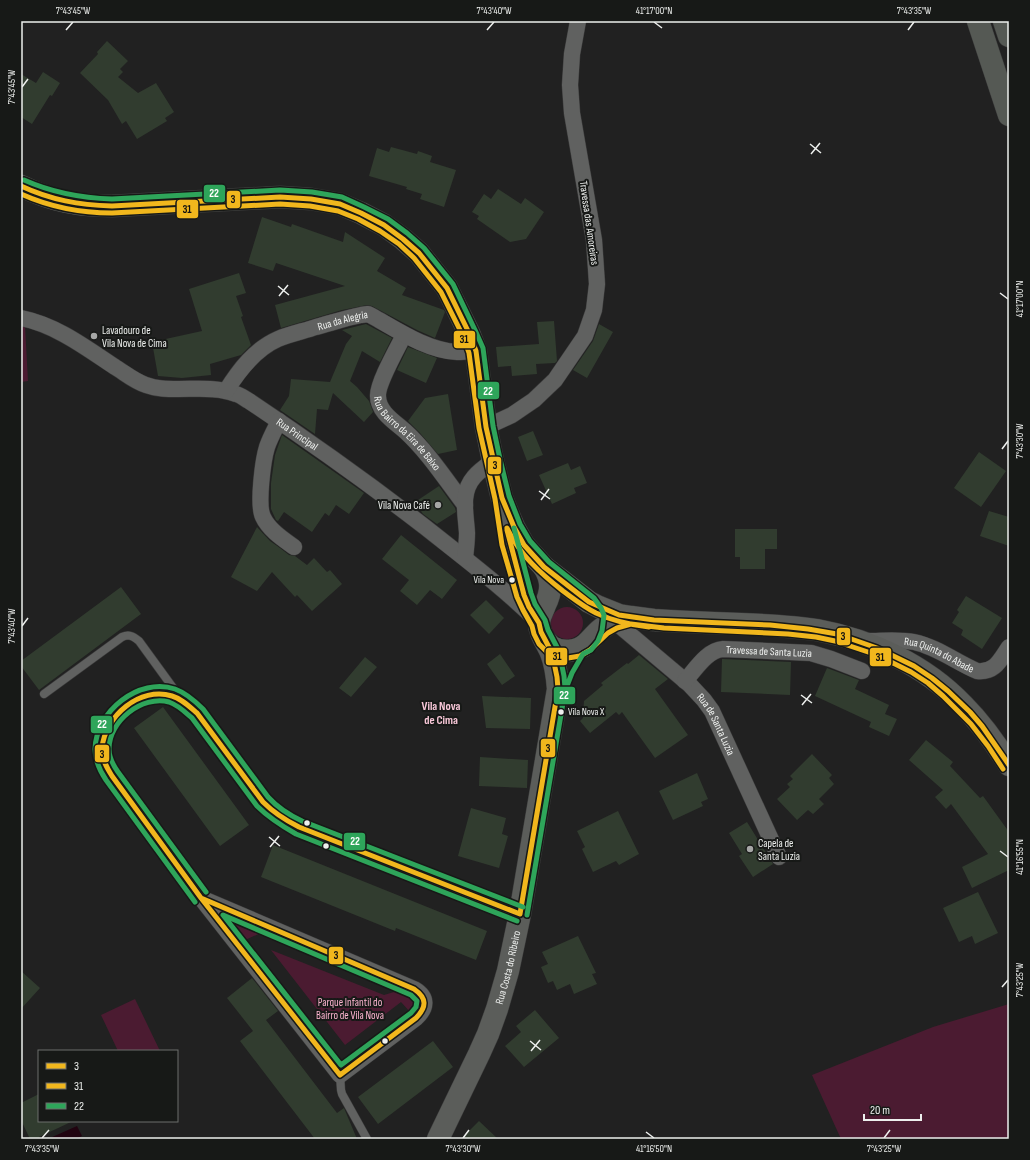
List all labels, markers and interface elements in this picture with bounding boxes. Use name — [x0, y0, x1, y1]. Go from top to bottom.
text: 7°43'45"W — [56, 5, 91, 17]
text: 7°43'40"W — [476, 5, 512, 17]
text: 41°17'00"N — [636, 5, 672, 17]
text: 7°43'35"W — [897, 5, 932, 17]
text: 7°43'45"W — [6, 69, 18, 104]
street label: Travessa das Amoreiras — [577, 180, 601, 266]
line badge: 22 — [203, 184, 226, 203]
text: 22 — [209, 187, 219, 200]
line badge: 3 — [226, 190, 241, 209]
text: 3 — [231, 193, 236, 206]
line badge: 31 — [176, 199, 199, 219]
text: 31 — [182, 203, 192, 216]
text: 41°17'00"N — [1014, 281, 1026, 317]
street label: Rua da Alegria — [316, 308, 369, 333]
place label: Lavadouro de Vila Nova de Cima — [102, 324, 167, 350]
line badge: 31 — [453, 330, 476, 349]
marker: Lavadouro de Vila Nova de Cima — [89, 331, 99, 341]
text: 31 — [459, 333, 469, 346]
line badge: 22 — [477, 381, 500, 400]
text: 22 — [483, 385, 493, 398]
street label: Rua Bairro da Eira de Baixo — [371, 395, 444, 473]
street label: Rua Principal — [274, 415, 321, 453]
text: 7°43'30"W — [1014, 423, 1026, 459]
line badge: 3 — [487, 456, 502, 475]
text: 3 — [493, 459, 498, 472]
place label: Vila Nova Café — [378, 499, 430, 512]
marker: Vila Nova Café — [433, 500, 443, 510]
place label: Vila Nova — [474, 574, 504, 586]
marker: Vila Nova — [507, 575, 517, 585]
text: 7°43'40"W — [6, 608, 18, 644]
line badge: 3 — [836, 627, 851, 646]
text: 3 — [841, 630, 846, 643]
street label: Rua Quinta do Abade — [904, 634, 976, 675]
street label: Travessa de Santa Luzia — [726, 643, 812, 660]
line badge: 31 — [545, 647, 568, 666]
line badge: 31 — [869, 647, 892, 667]
text: 31 — [552, 650, 562, 663]
text: 31 — [875, 651, 885, 664]
line badge: 22 — [553, 686, 576, 705]
text: 22 — [559, 689, 569, 702]
street label: Rua de Santa Luzia — [694, 690, 738, 757]
district label: Vila Nova de Cima — [422, 699, 461, 728]
place label: Vila Nova X — [568, 706, 605, 718]
marker: Vila Nova X — [556, 707, 566, 717]
line badge: 22 — [90, 715, 113, 734]
text: 22 — [97, 718, 107, 731]
line badge: 3 — [540, 738, 556, 758]
text: 3 — [546, 742, 551, 755]
line badge: 3 — [94, 744, 110, 763]
text: 3 — [100, 748, 105, 761]
unlabelled marker — [302, 818, 312, 828]
line badge: 22 — [343, 832, 366, 851]
text: 22 — [350, 835, 360, 848]
place label: Capela de Santa Luzia — [758, 837, 800, 863]
text: 41°16'55"N — [1014, 839, 1026, 875]
unlabelled marker — [321, 841, 331, 851]
marker: Capela de Santa Luzia — [745, 844, 755, 854]
street label: Rua Costa do Ribeiro — [492, 929, 523, 1006]
line badge: 3 — [328, 946, 344, 965]
text: 3 — [334, 949, 339, 962]
text: 7°43'25"W — [1014, 962, 1026, 997]
park label: Parque Infantil do Bairro de Vila Nova — [316, 996, 384, 1022]
unlabelled marker — [380, 1036, 390, 1046]
legend — [38, 1050, 178, 1122]
text: 3 — [74, 1059, 79, 1074]
text: 31 — [74, 1079, 84, 1094]
scale bar — [864, 1096, 921, 1122]
text: 22 — [74, 1099, 84, 1114]
text: 20 m — [870, 1103, 890, 1118]
text: 7°43'35"W — [25, 1143, 60, 1155]
text: 7°43'30"W — [445, 1143, 481, 1155]
text: 41°16'50"N — [636, 1143, 672, 1155]
text: 7°43'25"W — [867, 1143, 902, 1155]

